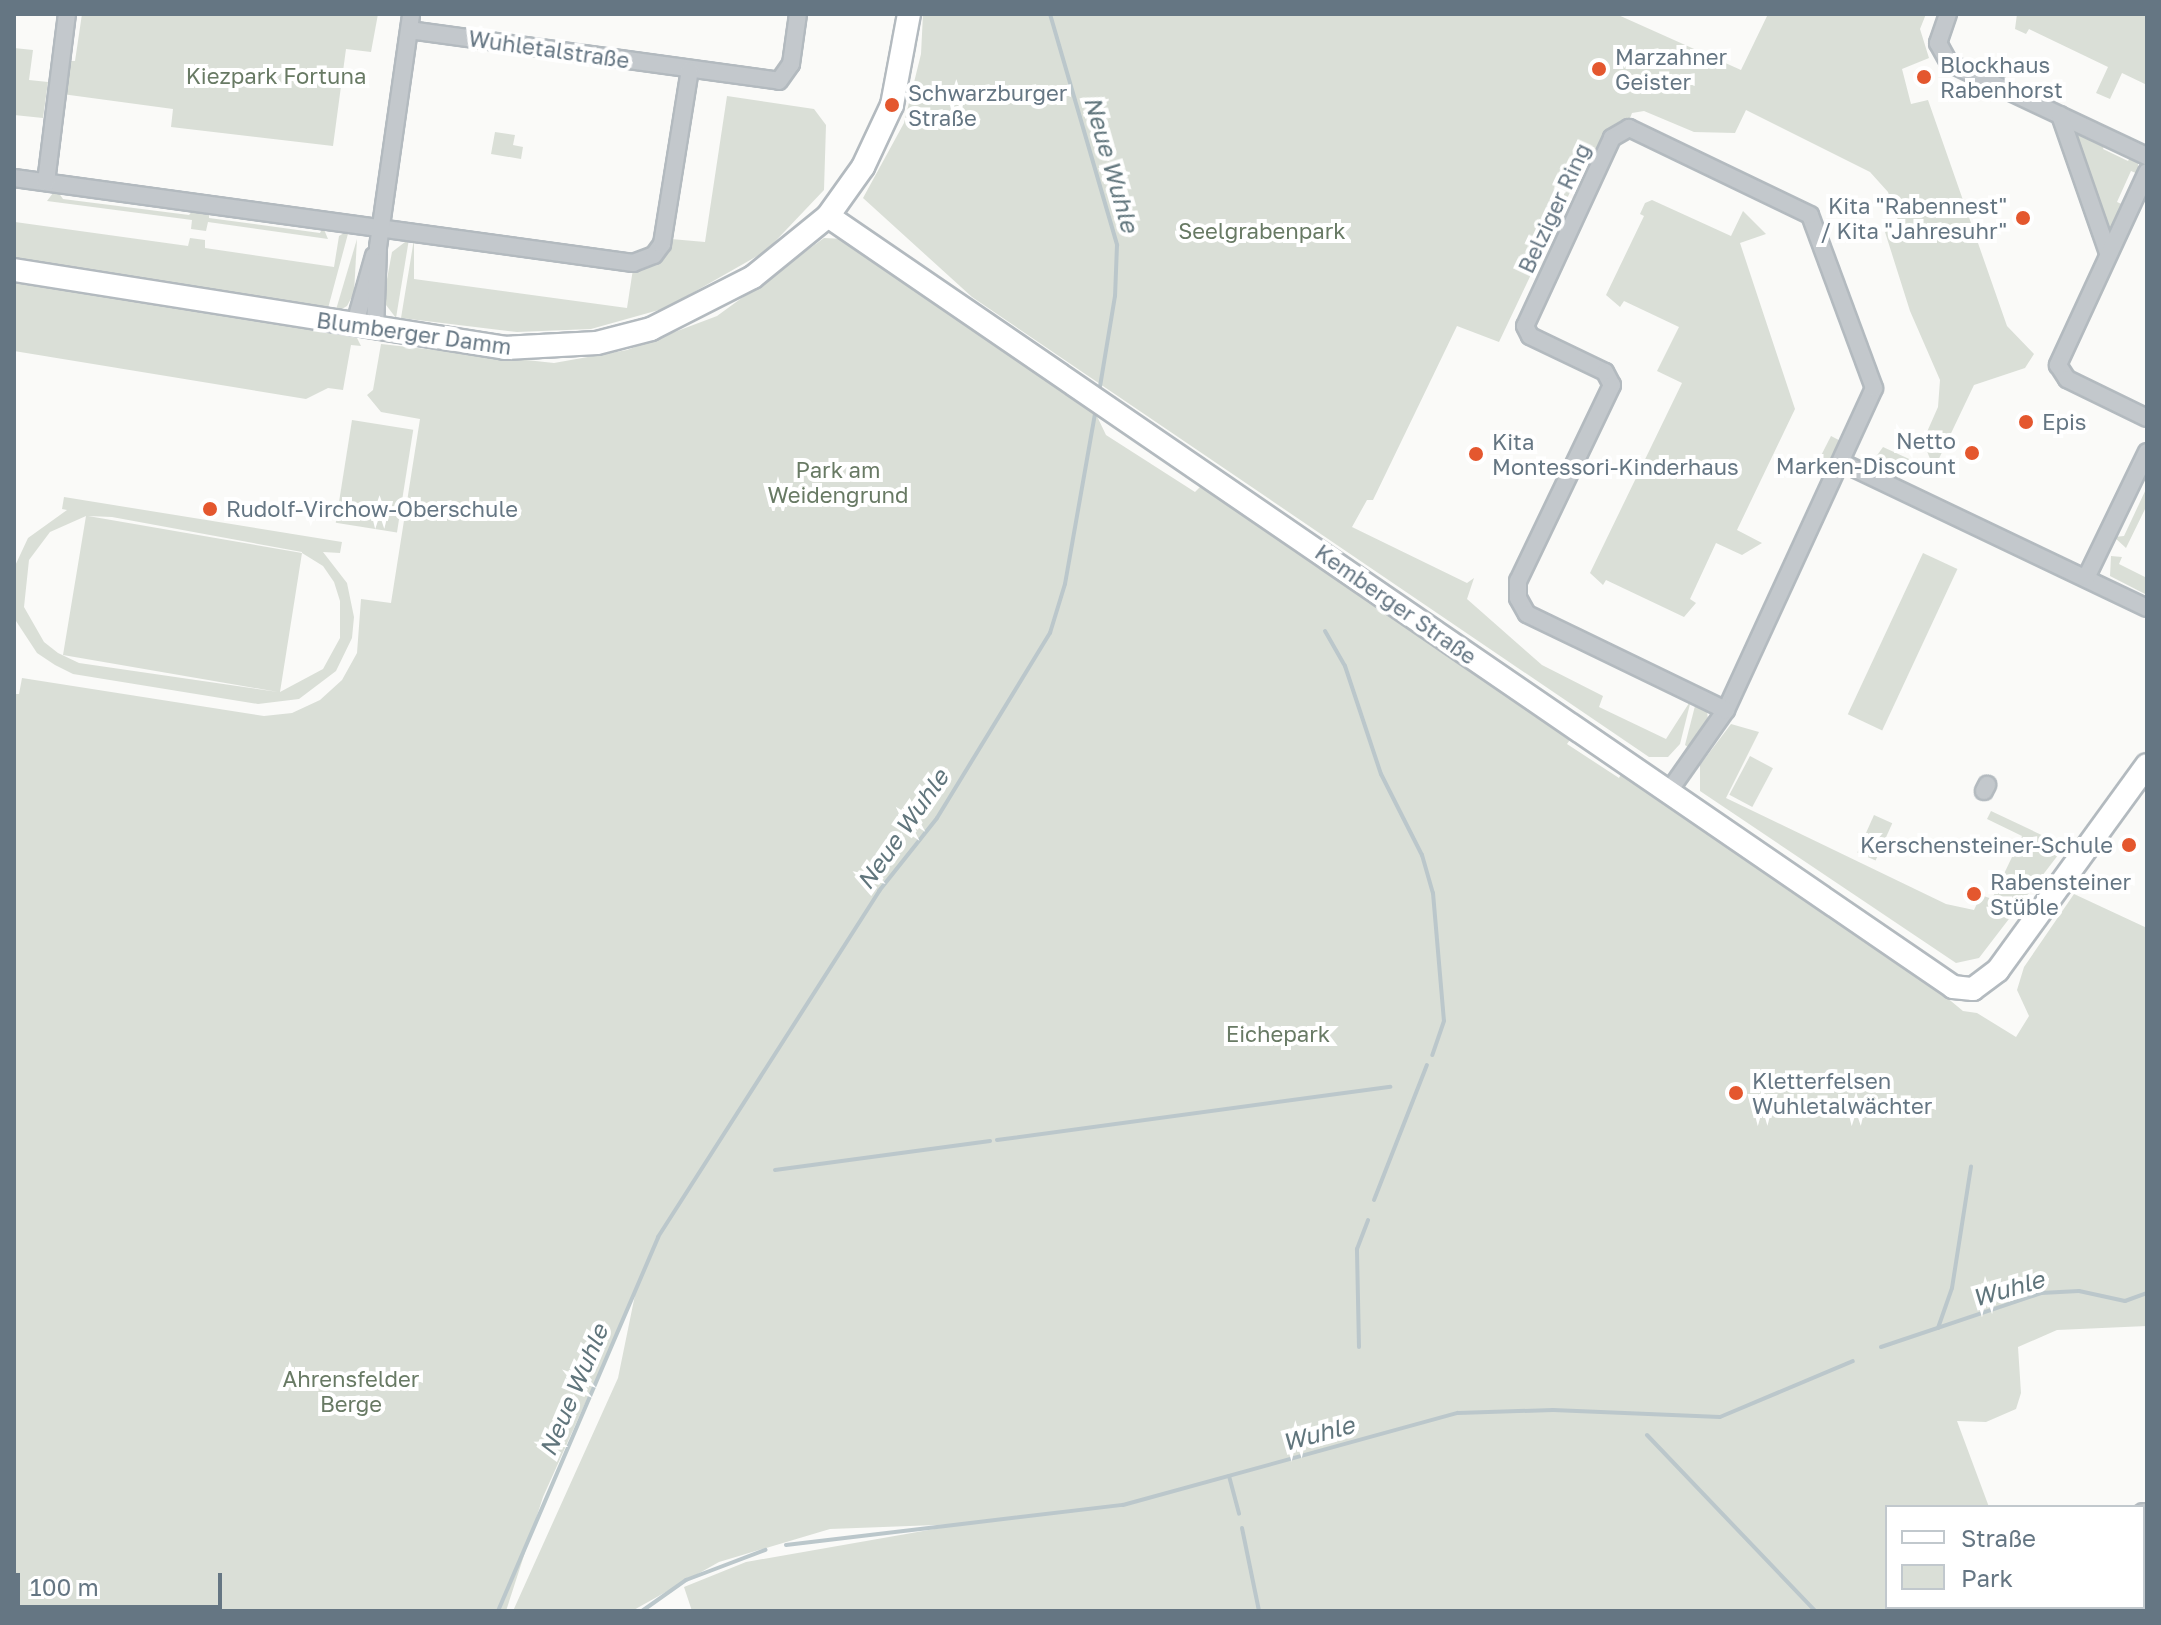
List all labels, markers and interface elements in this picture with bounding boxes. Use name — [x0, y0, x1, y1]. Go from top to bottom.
street label: Wuhletalstraße — [467, 25, 631, 73]
place label: Marzahner Geister — [1615, 43, 1727, 94]
place label: Blockhaus Rabenhorst — [1940, 51, 2063, 102]
marker: Marzahner Geister — [1590, 60, 1608, 78]
park label: Kiezpark Fortuna — [186, 63, 366, 89]
marker: Blockhaus Rabenhorst — [1915, 68, 1933, 86]
place label: Schwarzburger Straße — [908, 79, 1067, 130]
water label: Neue Wuhle — [1079, 93, 1145, 235]
marker: Schwarzburger Straße — [883, 96, 901, 114]
street label: Belziger Ring — [1512, 139, 1596, 277]
place label: Kita "Rabennest" / Kita "Jahresuhr" — [1820, 192, 2007, 244]
marker: Kita "Rabennest" / Kita "Jahresuhr" — [2014, 209, 2032, 227]
park label: Seelgrabenpark — [1178, 218, 1346, 244]
street label: Blumberger Damm — [315, 306, 513, 360]
place label: Epis — [2042, 409, 2087, 435]
marker: Epis — [2017, 413, 2035, 431]
place label: Netto Marken-Discount — [1776, 427, 1956, 478]
place label: Kita Montessori-Kinderhaus — [1492, 428, 1739, 480]
marker: Netto Marken-Discount — [1963, 444, 1981, 462]
marker: Kita Montessori-Kinderhaus — [1467, 445, 1485, 463]
park label: Park am Weidengrund — [767, 456, 909, 508]
place label: Rudolf-Virchow-Oberschule — [226, 496, 518, 522]
marker: Rudolf-Virchow-Oberschule — [201, 500, 219, 518]
street label: Kemberger Straße — [1310, 538, 1482, 670]
water label: Neue Wuhle — [850, 763, 954, 895]
place label: Kerschensteiner-Schule — [1860, 832, 2113, 858]
marker: Kerschensteiner-Schule — [2120, 836, 2138, 854]
place label: Rabensteiner Stüble — [1990, 868, 2131, 920]
marker: Rabensteiner Stüble — [1965, 885, 1983, 903]
park label: Eichepark — [1226, 1021, 1330, 1047]
place label: Kletterfelsen Wuhletalwächter — [1752, 1067, 1932, 1118]
marker: Kletterfelsen Wuhletalwächter — [1727, 1084, 1745, 1102]
water label: Wuhle — [1969, 1264, 2047, 1312]
water label: Neue Wuhle — [532, 1320, 614, 1460]
park label: Ahrensfelder Berge — [283, 1365, 419, 1416]
water label: Wuhle — [1279, 1410, 1357, 1456]
legend — [1885, 1505, 2145, 1609]
text: Straße — [1961, 1523, 2036, 1552]
scale bar — [20, 1557, 226, 1607]
text: Park — [1961, 1563, 2013, 1592]
text: 100 m — [30, 1572, 99, 1601]

